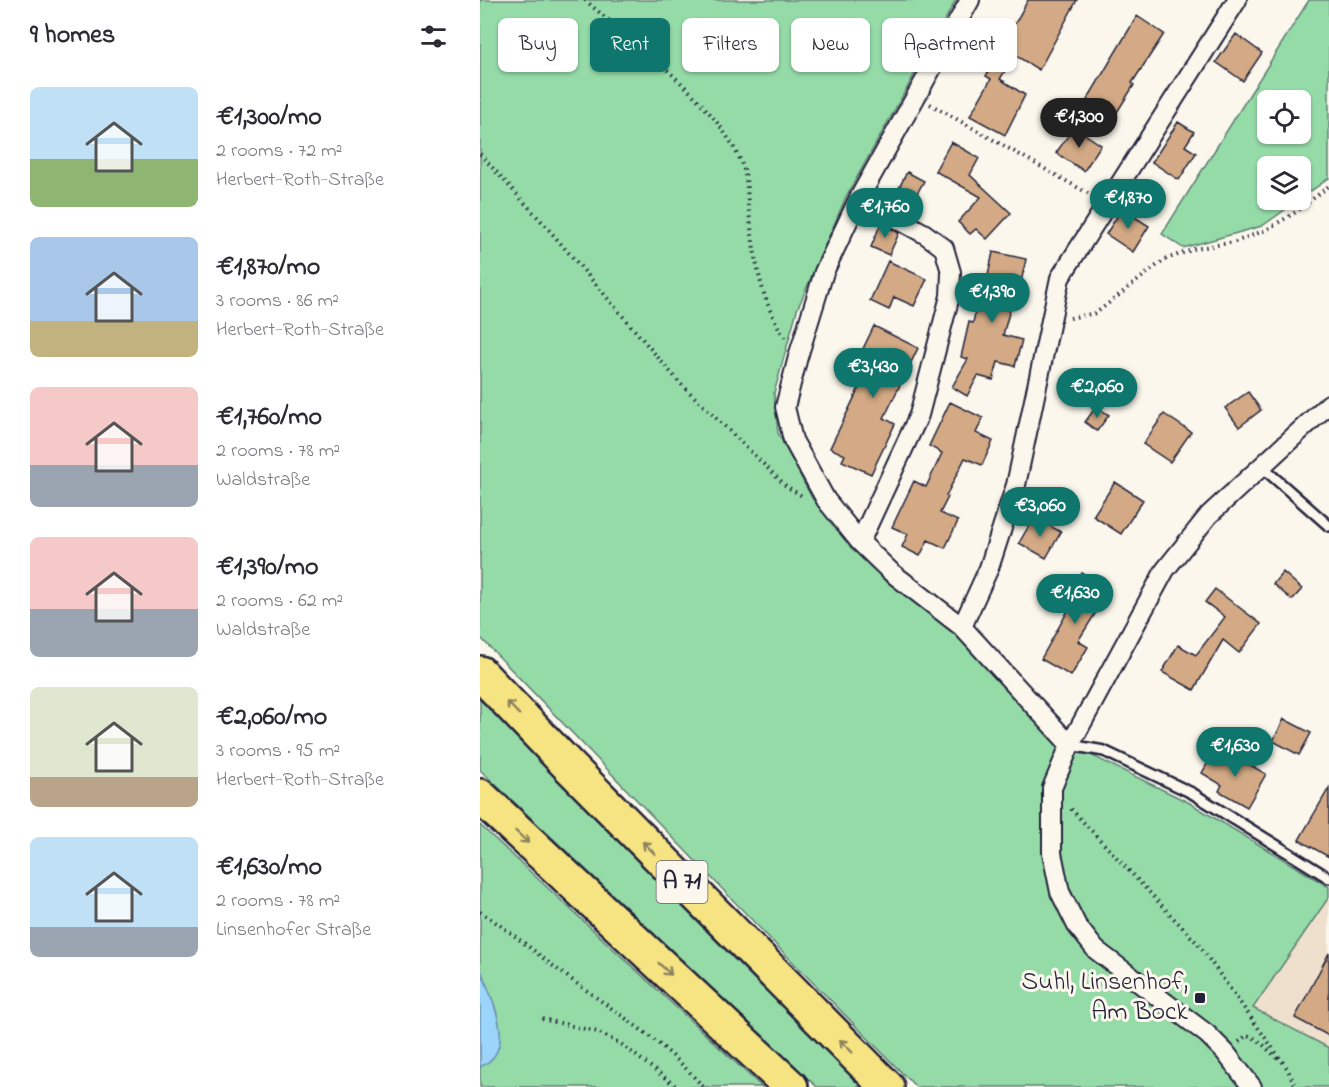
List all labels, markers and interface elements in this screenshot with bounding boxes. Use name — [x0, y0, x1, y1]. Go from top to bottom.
text: 9 homes — [30, 17, 115, 55]
chip: Buy — [498, 18, 578, 72]
chip: Rent — [590, 18, 670, 72]
chip: Filters — [682, 18, 779, 72]
chip: New — [791, 18, 870, 72]
chip: Apartment — [882, 18, 1017, 72]
icon: filters — [417, 20, 450, 53]
map controls — [1257, 90, 1311, 210]
button: locate — [1257, 90, 1311, 144]
pin: €1,300 — [1030, 98, 1128, 149]
text: €1,300/mo — [216, 99, 322, 137]
text: €1,300 — [1054, 103, 1104, 132]
icon: home — [78, 111, 150, 183]
text: 2 rooms · 72 m² — [216, 137, 343, 166]
button: layers — [1257, 156, 1311, 210]
text: Herbert-Roth-Straße — [216, 166, 384, 195]
pin: €1,870 — [1079, 179, 1177, 230]
text: €1,870 — [1104, 184, 1152, 213]
pin: €1,760 — [836, 188, 934, 239]
text: €1,760 — [860, 193, 910, 222]
text: €1,870/mo — [216, 249, 320, 287]
icon: home — [78, 261, 150, 333]
pin: €1,390 — [943, 273, 1041, 324]
text: €1,390 — [969, 278, 1015, 307]
text: 3 rooms · 86 m² — [216, 287, 339, 316]
text: Herbert-Roth-Straße — [216, 316, 384, 345]
pin: €3,430 — [824, 348, 922, 399]
text: €3,430 — [848, 353, 898, 382]
pin: €2,060 — [1048, 368, 1146, 419]
text: €2,060 — [1070, 373, 1124, 402]
text: €1,760/mo — [216, 399, 322, 437]
icon: home — [78, 411, 150, 483]
text: 2 rooms · 78 m² — [216, 437, 340, 466]
text: Waldstraße — [216, 466, 310, 495]
pin: €3,060 — [991, 487, 1089, 538]
text: €3,060 — [1014, 492, 1066, 521]
text: €1,390/mo — [216, 549, 318, 587]
icon: home — [78, 561, 150, 633]
pin: €1,630 — [1026, 574, 1124, 625]
text: €1,630 — [1050, 579, 1100, 608]
text: 2 rooms · 62 m² — [216, 587, 343, 616]
text: Waldstraße — [216, 616, 310, 645]
text: €2,060/mo — [216, 699, 327, 737]
one-way arrow — [506, 701, 520, 716]
icon: home — [78, 711, 150, 783]
pin: €1,630 — [1186, 727, 1284, 778]
text: €1,630 — [1210, 732, 1260, 761]
text: 3 rooms · 95 m² — [216, 737, 340, 766]
text: Herbert-Roth-Straße — [216, 766, 384, 795]
one-way arrow — [514, 830, 529, 844]
one-way arrow — [642, 840, 656, 855]
text: €1,630/mo — [216, 849, 322, 887]
icon: home — [78, 861, 150, 933]
road number: A 71 — [656, 861, 708, 903]
text: 2 rooms · 78 m² — [216, 887, 340, 916]
text: Linsenhofer Straße — [216, 916, 371, 945]
one-way arrow — [657, 962, 672, 976]
place label: Suhl, Linsenhof, Am Bock — [1022, 964, 1189, 1032]
marker: Suhl, Linsenhof, Am Bock — [1193, 991, 1207, 1005]
one-way arrow — [838, 1038, 853, 1053]

